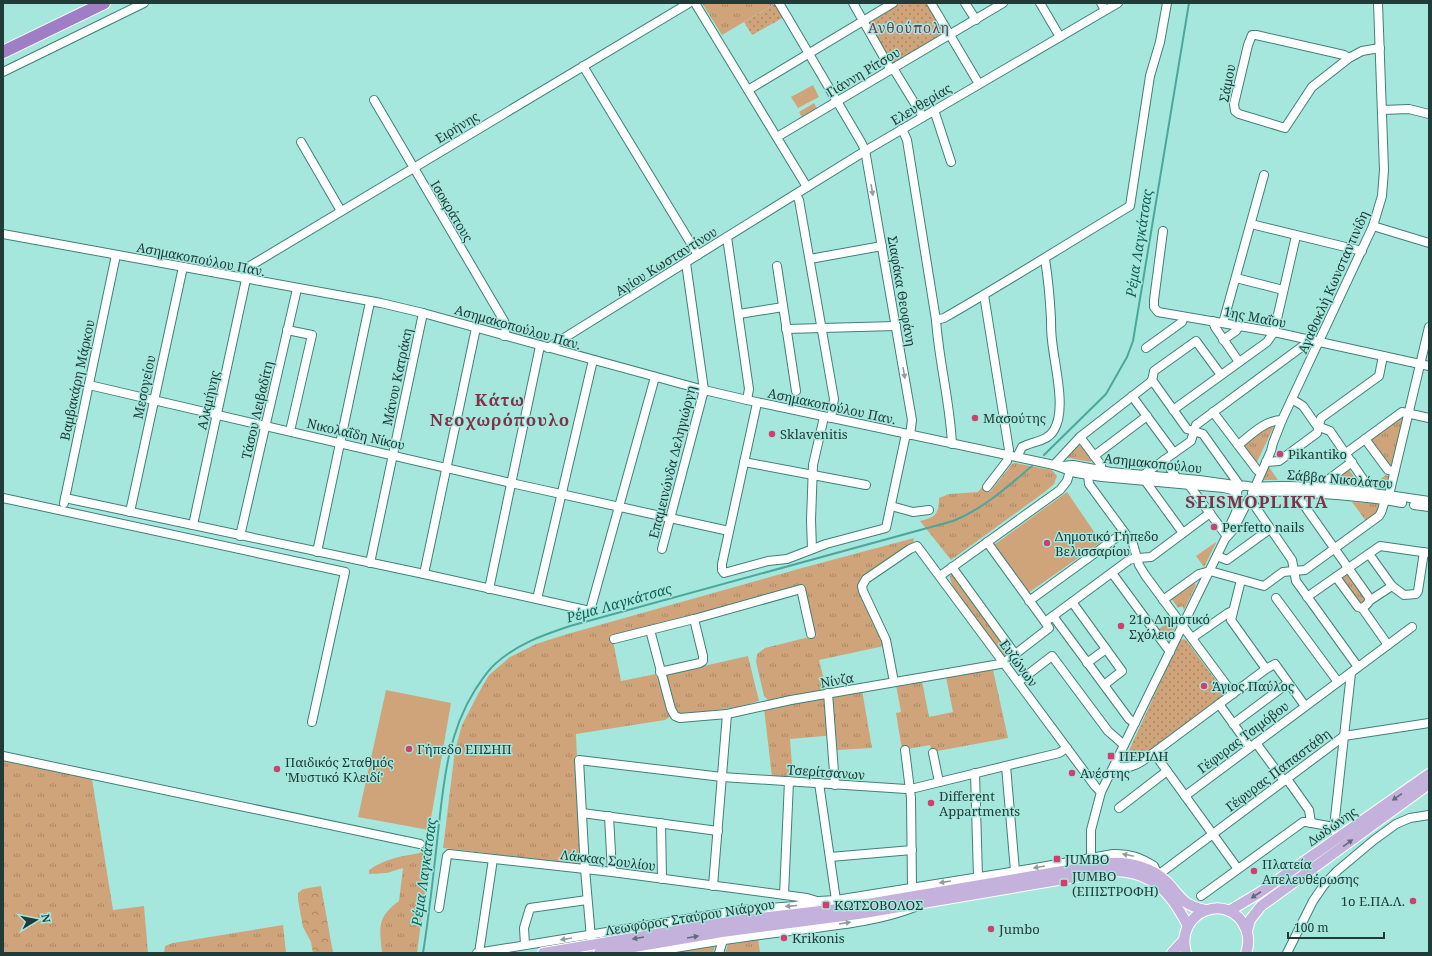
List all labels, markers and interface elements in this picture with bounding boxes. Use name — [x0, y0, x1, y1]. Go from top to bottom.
district label: Ανθούπολη — [868, 18, 950, 37]
street label: Γιάννη Ρίτσου — [823, 43, 903, 101]
street label: Σάμου — [1215, 63, 1239, 103]
street label: Ελευθερίας — [887, 79, 955, 129]
street label: Ειρήνης — [432, 107, 482, 147]
street label: Ισοκράτους — [427, 177, 477, 245]
one-way arrow — [869, 183, 875, 196]
water label: Ρέμα Λαγκάτσας — [1120, 187, 1156, 299]
street label: Αγαθοκλή Κωνσταντινίδη — [1293, 208, 1373, 356]
street label: Αγίου Κωσταντίνου — [612, 222, 720, 300]
street label: Σιαφάκα Θεοφάνη — [883, 235, 921, 347]
street label: Ασημακοπούλου Παν. — [135, 238, 267, 280]
street label: Ασημακοπούλου Παν. — [453, 300, 583, 354]
street label: 1ης Μαΐου — [1222, 302, 1288, 332]
street label: Βαμβακάρη Μάρκου — [55, 318, 99, 442]
street label: Μάνου Κατράκη — [378, 327, 416, 427]
street label: Μεσογείου — [128, 353, 160, 421]
street label: Τάσου Λειβαδίτη — [237, 359, 277, 461]
one-way arrow — [901, 367, 907, 379]
street label: Αλκμήνης — [192, 369, 224, 431]
street label: Επαμεινώνδα Δεληγιώργη — [644, 384, 700, 540]
street label: Ασημακοπούλου Παν. — [766, 384, 898, 428]
district label: Κάτω Νεοχωρόπουλο — [430, 388, 570, 431]
place label: Μασούτης — [983, 409, 1046, 427]
marker: Μασούτης — [970, 413, 980, 423]
street label: Νικολαΐδη Νίκου — [305, 414, 407, 454]
place label: Sklavenitis — [780, 425, 848, 443]
marker: Sklavenitis — [767, 429, 777, 439]
place label: Pikantiko — [1288, 445, 1347, 463]
street label: Ασημακοπούλου — [1103, 449, 1203, 477]
marker: Pikantiko — [1275, 449, 1285, 459]
street label: Σάββα Νικολάτου — [1286, 465, 1394, 493]
district label: SEISMOPLIKTA — [1185, 490, 1329, 513]
place label: Perfetto nails — [1222, 518, 1305, 536]
marker: Perfetto nails — [1209, 522, 1219, 532]
place label: Δημοτικό Γήπεδο Βελισσαρίου — [1055, 527, 1159, 560]
marker: Δημοτικό Γήπεδο Βελισσαρίου — [1042, 538, 1052, 548]
water label: Ρέμα Λαγκάτσας — [563, 578, 674, 627]
place label: 21ο Δημοτικό Σχόλειο — [1129, 610, 1210, 643]
marker: 21ο Δημοτικό Σχόλειο — [1116, 621, 1126, 631]
street label: Ευζώνων — [996, 636, 1042, 690]
street label: Νίνζα — [819, 668, 856, 692]
place label: Άγιος Παύλος — [1212, 677, 1294, 695]
marker: Άγιος Παύλος — [1199, 681, 1209, 691]
street label: Γέφυρας Τσιμόβου — [1194, 697, 1292, 777]
street label: Γέφυρας Παπαστάθη — [1222, 725, 1334, 815]
place label: Γήπεδο ΕΠΣΗΠ — [417, 740, 512, 758]
marker: Γήπεδο ΕΠΣΗΠ — [404, 744, 414, 754]
place label: ΠΕΡΙΔΗ — [1119, 747, 1168, 765]
marker: ΠΕΡΙΔΗ — [1106, 751, 1116, 761]
place label: Παιδικός Σταθμός 'Μυστικό Κλειδί' — [285, 753, 393, 786]
street label: Τσερίτσανων — [786, 760, 866, 784]
marker: Παιδικός Σταθμός 'Μυστικό Κλειδί' — [272, 764, 282, 774]
place label: Ανέστης — [1080, 764, 1130, 782]
marker: Ανέστης — [1067, 768, 1077, 778]
place label: Different Appartments — [939, 787, 1020, 820]
one-way arrow — [1392, 793, 1402, 801]
marker: Different Appartments — [926, 798, 936, 808]
street label: Δωδώνης — [1303, 802, 1361, 850]
water label: Ρέμα Λαγκάτσας — [406, 816, 441, 928]
one-way arrow — [1343, 838, 1354, 847]
street label: Λάκκας Σουλίου — [559, 845, 657, 875]
place label: JUMBO — [1064, 850, 1109, 868]
one-way arrow — [1122, 851, 1135, 857]
marker: JUMBO — [1052, 854, 1062, 864]
place label: Πλατεία Απελευθέρωσης — [1262, 855, 1359, 888]
one-way arrow — [1033, 864, 1045, 870]
marker: Πλατεία Απελευθέρωσης — [1249, 866, 1259, 876]
place label: JUMBO (ΕΠΙΣΤΡΟΦΗ) — [1071, 867, 1159, 900]
marker: JUMBO (ΕΠΙΣΤΡΟΦΗ) — [1059, 878, 1069, 888]
one-way arrow — [939, 879, 951, 885]
one-way arrow — [1251, 891, 1261, 899]
place label: 1ο Ε.ΠΑ.Λ. — [1341, 892, 1405, 910]
street label: Λεωφόρος Σταύρου Νιάρχου — [604, 895, 776, 939]
place label: ΚΩΤΣΟΒΟΛΟΣ — [834, 896, 923, 914]
marker: 1ο Ε.ΠΑ.Λ. — [1408, 896, 1418, 906]
north arrow — [16, 900, 56, 940]
marker: ΚΩΤΣΟΒΟΛΟΣ — [821, 900, 831, 910]
one-way arrow — [785, 902, 797, 909]
text: N — [38, 913, 55, 924]
scale bar — [1288, 914, 1384, 940]
text: 100 m — [1294, 919, 1329, 936]
one-way arrow — [839, 920, 851, 926]
place label: Jumbo — [998, 920, 1040, 938]
marker: Jumbo — [986, 924, 996, 934]
place label: Krikonis — [792, 929, 845, 947]
one-way arrow — [687, 933, 699, 939]
marker: Krikonis — [779, 933, 789, 943]
one-way arrow — [632, 935, 644, 941]
one-way arrow — [559, 936, 572, 942]

